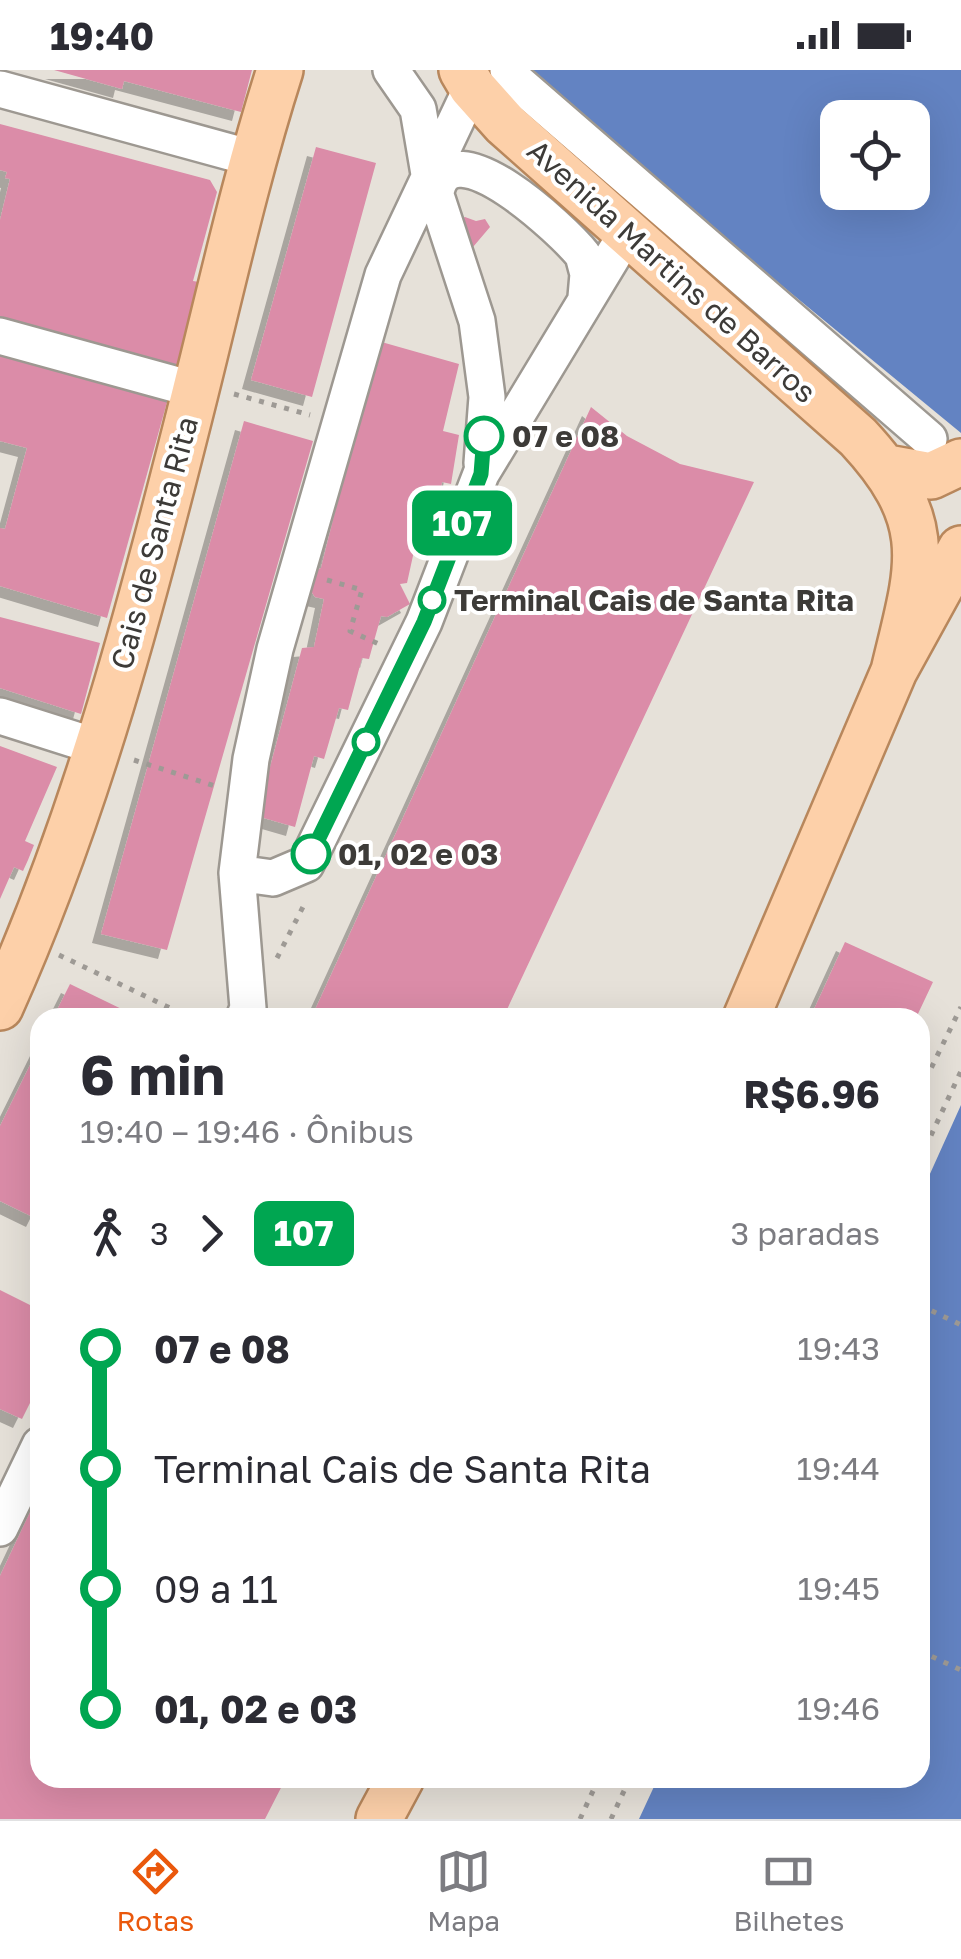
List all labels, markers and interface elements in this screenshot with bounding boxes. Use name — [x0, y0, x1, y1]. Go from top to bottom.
text: 19:40 — [50, 13, 154, 58]
map controls — [820, 100, 930, 210]
button: locate — [820, 100, 930, 210]
street label: Avenida Martins de Barros — [520, 132, 824, 410]
street label: Cais de Santa Rita — [103, 413, 205, 673]
marker: 07 e 08 — [465, 417, 503, 455]
place label: 07 e 08 — [512, 418, 619, 454]
line badge: 107 — [404, 490, 520, 556]
text: 107 — [432, 502, 492, 544]
place label: Terminal Cais de Santa Rita — [454, 582, 854, 618]
marker: Terminal Cais de Santa Rita — [419, 587, 445, 613]
unlabelled marker — [353, 729, 379, 755]
marker: 01, 02 e 03 — [292, 835, 330, 873]
place label: 01, 02 e 03 — [338, 836, 498, 872]
text: 6 min — [80, 1041, 225, 1107]
text: R$6.96 — [744, 1071, 880, 1116]
text: 19:40 – 19:46 · Ônibus — [80, 1112, 414, 1150]
icon: walk — [80, 1206, 135, 1261]
icon: forward — [184, 1206, 239, 1261]
text: 107 — [274, 1212, 334, 1254]
text: 3 — [150, 1214, 169, 1252]
text: 3 paradas — [731, 1214, 880, 1252]
text: 07 e 08 — [154, 1326, 290, 1371]
text: 19:43 — [797, 1329, 880, 1367]
text: Terminal Cais de Santa Rita — [154, 1446, 651, 1491]
text: 19:44 — [796, 1449, 880, 1487]
text: 09 a 11 — [154, 1566, 278, 1611]
text: 19:45 — [797, 1569, 880, 1607]
text: 01, 02 e 03 — [154, 1686, 357, 1731]
text: 19:46 — [797, 1689, 880, 1727]
tab: Rotas — [117, 1844, 194, 1937]
tab: Mapa — [427, 1844, 500, 1937]
tab: Bilhetes — [733, 1844, 844, 1937]

